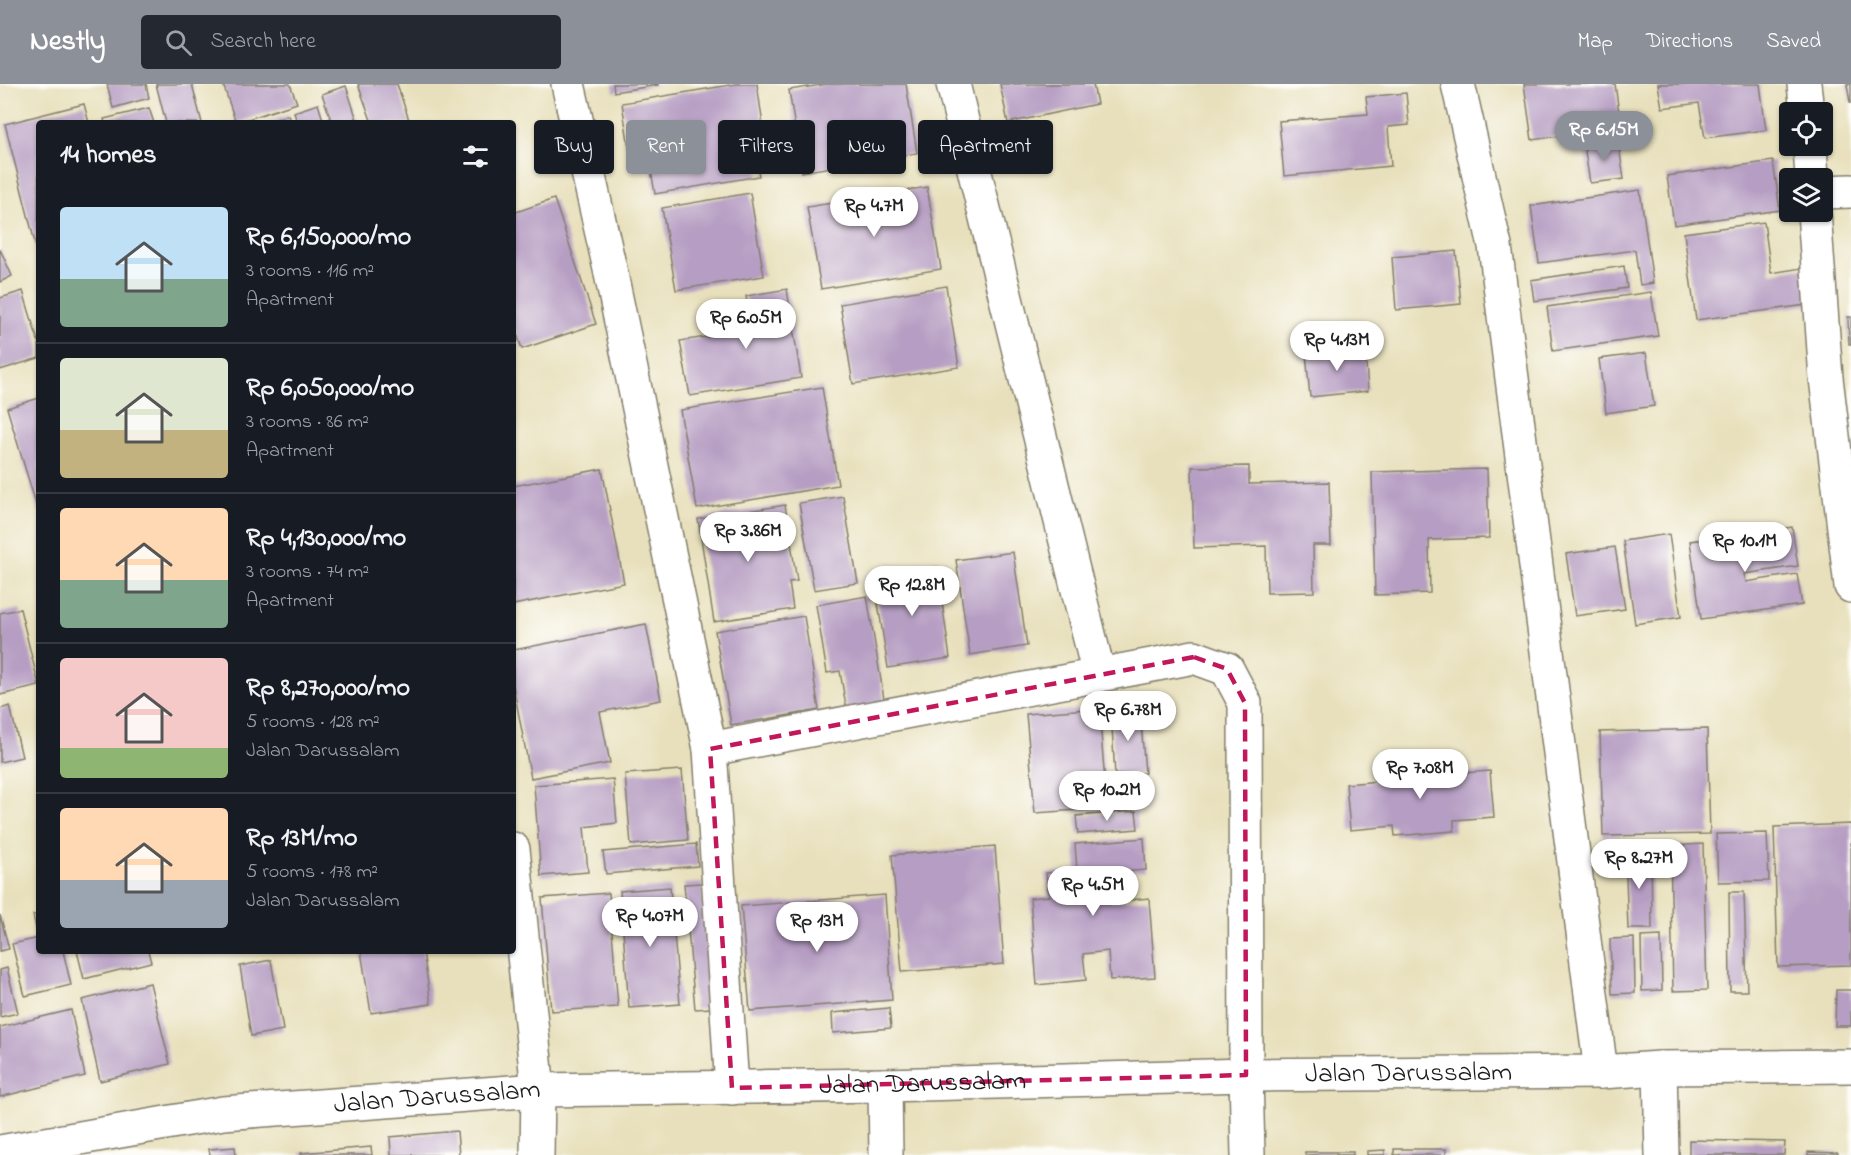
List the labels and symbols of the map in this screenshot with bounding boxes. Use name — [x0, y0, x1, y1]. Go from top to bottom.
pin: Rp 6.15M — [1542, 111, 1666, 162]
pin: Rp 4.7M — [819, 187, 929, 238]
pin: Rp 6.05M — [684, 299, 808, 350]
pin: Rp 4.13M — [1275, 321, 1399, 372]
pin: Rp 3.86M — [686, 512, 810, 563]
pin: Rp 10.1M — [1683, 522, 1807, 573]
pin: Rp 12.8M — [850, 566, 974, 617]
pin: Rp 6.78M — [1066, 691, 1190, 742]
pin: Rp 7.08M — [1358, 749, 1482, 800]
pin: Rp 10.2M — [1045, 771, 1169, 822]
pin: Rp 8.27M — [1577, 839, 1701, 890]
pin: Rp 4.5M — [1038, 866, 1148, 917]
pin: Rp 4.07M — [588, 897, 712, 948]
pin: Rp 13M — [768, 902, 866, 953]
street label: Jalan Darussalam — [1305, 1053, 1512, 1094]
street label: Jalan Darussalam — [819, 1062, 1027, 1105]
street label: Jalan Darussalam — [332, 1070, 542, 1124]

